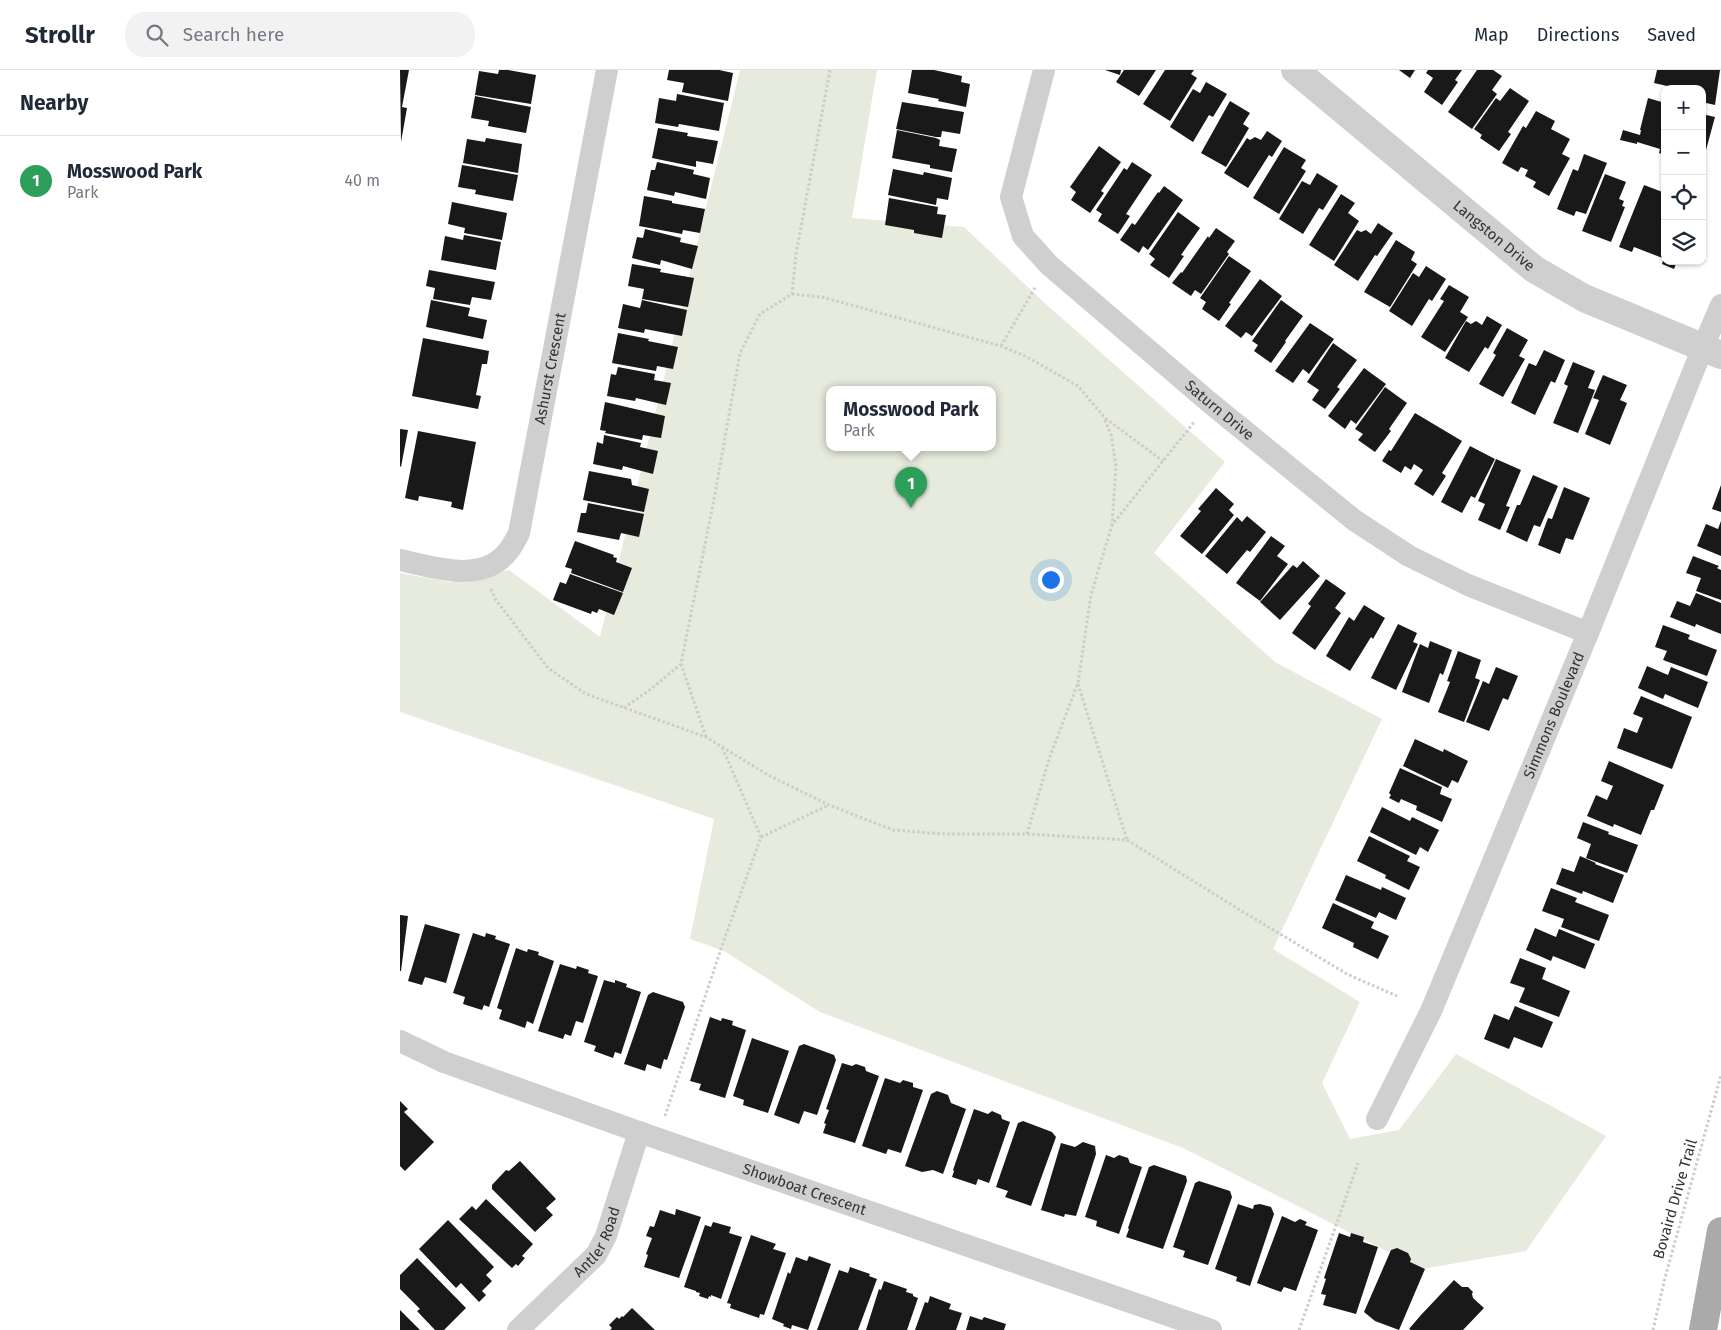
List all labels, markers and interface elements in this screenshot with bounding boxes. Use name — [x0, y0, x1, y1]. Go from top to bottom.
search box — [125, 12, 475, 57]
text: Strollr — [25, 21, 95, 49]
icon: search — [143, 21, 171, 49]
text: Search here — [183, 23, 284, 46]
text: Map — [1474, 24, 1509, 46]
text: Directions — [1537, 24, 1619, 46]
text: Saved — [1647, 24, 1696, 46]
map controls — [1661, 85, 1706, 265]
button: + — [1661, 85, 1706, 130]
text: Nearby — [20, 90, 88, 116]
button: − — [1661, 130, 1706, 175]
text: Mosswood Park — [67, 160, 202, 183]
text: 1 — [32, 171, 40, 190]
text: 40 m — [345, 171, 380, 190]
button: locate — [1661, 175, 1706, 220]
text: Park — [67, 183, 99, 202]
street label: Langston Drive — [1449, 197, 1539, 275]
button: layers — [1661, 220, 1706, 265]
street label: Ashurst Crescent — [531, 311, 570, 426]
street label: Saturn Drive — [1181, 376, 1258, 444]
popup — [826, 386, 996, 451]
text: Mosswood Park — [843, 398, 979, 421]
text: Park — [843, 421, 875, 440]
pin: 1 — [895, 467, 927, 508]
your location — [1038, 567, 1064, 593]
street label: Simmons Boulevard — [1520, 649, 1588, 781]
street label: Bovaird Drive Trail — [1649, 1136, 1701, 1261]
street label: Showboat Crescent — [740, 1160, 869, 1219]
street label: Antler Road — [570, 1205, 624, 1281]

